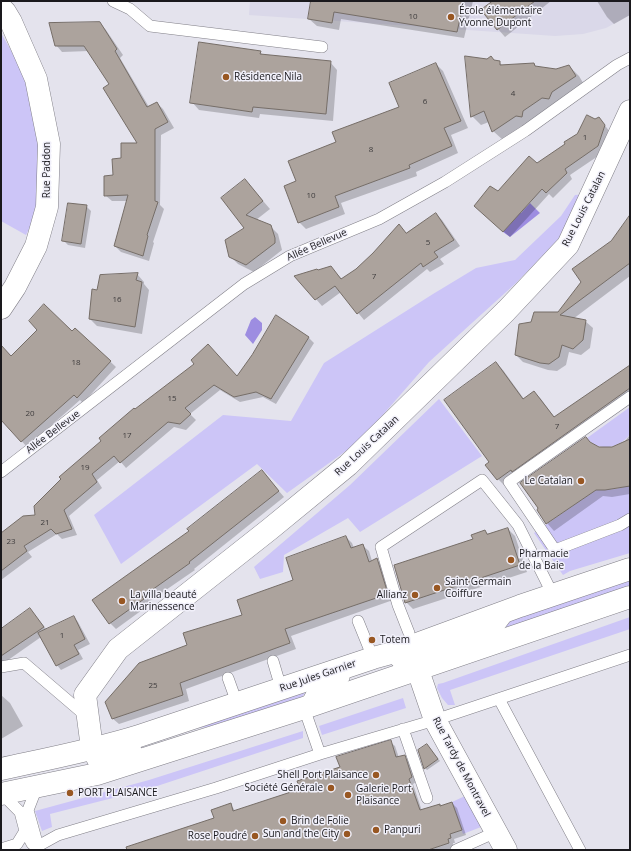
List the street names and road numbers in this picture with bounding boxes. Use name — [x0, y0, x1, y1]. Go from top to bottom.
street label: Rue Paddon — [41, 142, 53, 198]
street label: Rue Louis Catalan — [560, 169, 608, 249]
street label: Allée Bellevue — [285, 226, 349, 264]
street label: Allée Bellevue — [24, 408, 82, 456]
street label: Rue Louis Catalan — [333, 413, 401, 479]
street label: Rue Jules Garnier — [278, 657, 358, 695]
street label: Rue Tardy de Montravel — [430, 715, 492, 819]

